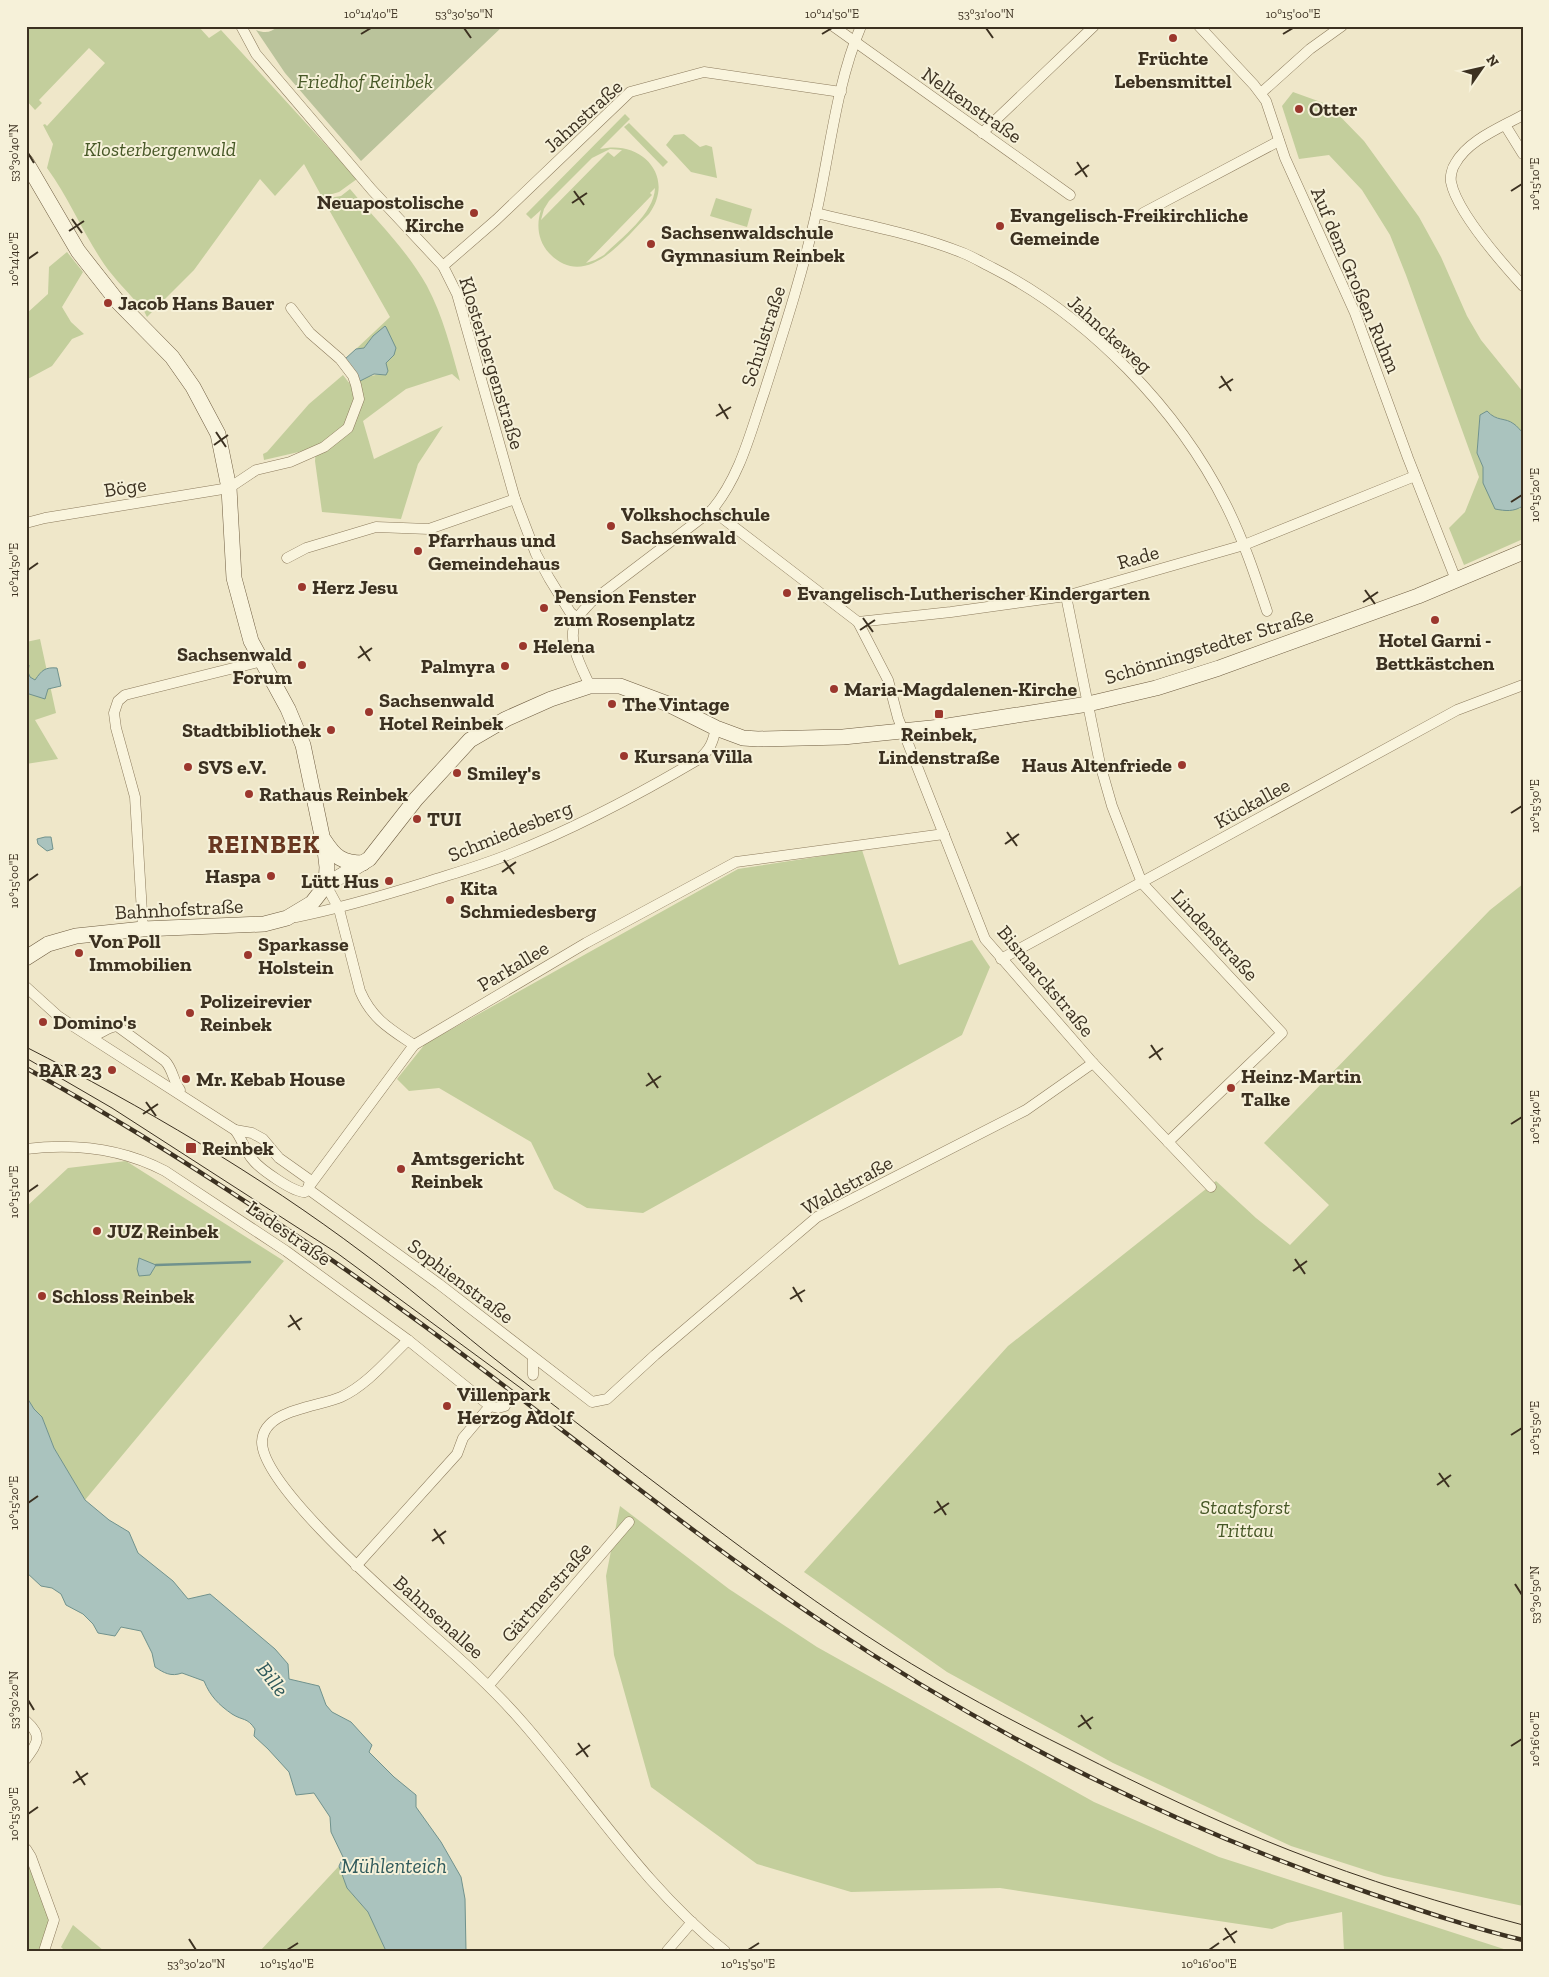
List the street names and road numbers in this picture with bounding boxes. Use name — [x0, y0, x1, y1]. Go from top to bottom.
street label: Nelkenstraße — [917, 62, 1027, 148]
street label: Jahnstraße — [539, 74, 627, 158]
street label: Auf dem Großen Ruhm — [1306, 183, 1406, 377]
street label: Klosterbergenstraße — [454, 274, 530, 452]
street label: Schulstraße — [735, 283, 791, 389]
street label: Jahnckeweg — [1063, 290, 1157, 378]
street label: Böge — [102, 472, 148, 502]
street label: Rade — [1114, 540, 1162, 574]
street label: Schönningstedter Straße — [1102, 603, 1316, 689]
street label: Kückallee — [1210, 772, 1294, 834]
street label: Schmiedesberg — [444, 795, 576, 867]
street label: Lindenstraße — [1167, 884, 1263, 986]
street label: Bahnhofstraße — [114, 894, 244, 924]
street label: Bismarckstraße — [992, 920, 1100, 1042]
street label: Parkallee — [473, 935, 553, 997]
street label: Waldstraße — [797, 1150, 897, 1220]
street label: Ladestraße — [242, 1195, 336, 1271]
street label: Sophienstraße — [403, 1233, 519, 1329]
street label: Gärtnerstraße — [496, 1537, 596, 1647]
street label: Bahnsenallee — [389, 1570, 489, 1664]

